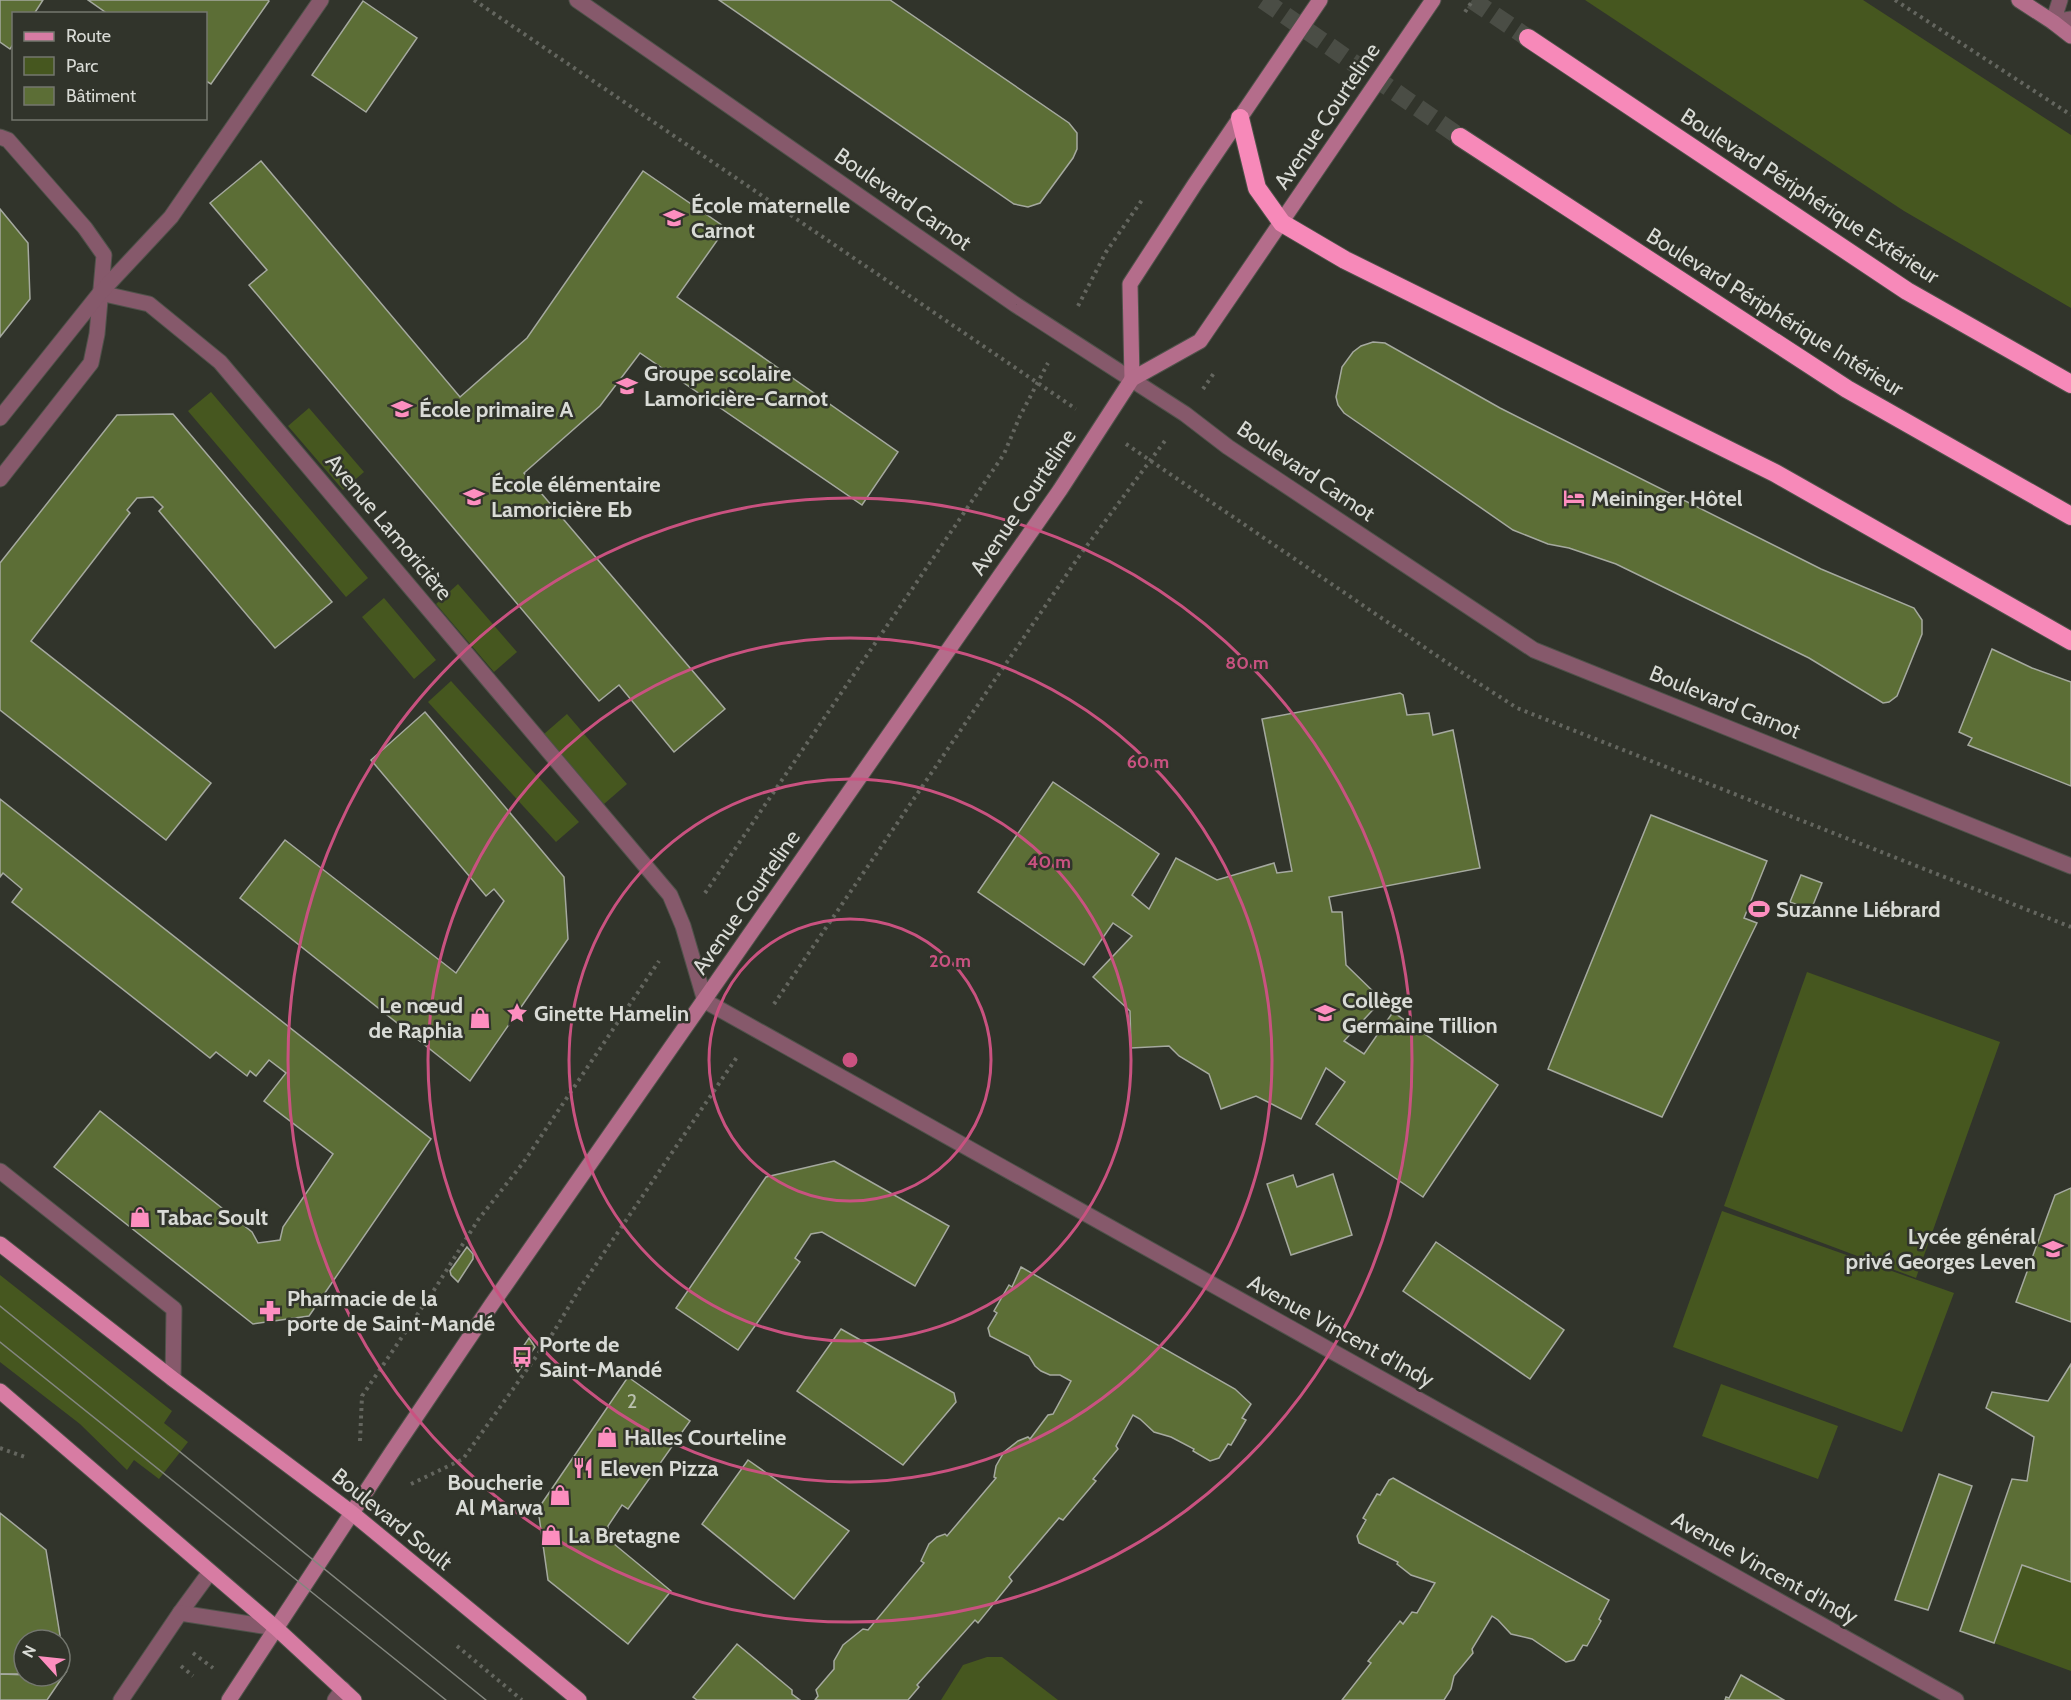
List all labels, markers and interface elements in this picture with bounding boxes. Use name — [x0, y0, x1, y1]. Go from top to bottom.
legend — [12, 12, 207, 120]
text: Route — [66, 25, 111, 47]
street label: Avenue Courteline — [1268, 38, 1386, 194]
text: Parc — [66, 55, 98, 77]
text: Bâtiment — [66, 85, 136, 107]
street label: Boulevard Périphérique Extérieur — [1676, 102, 1944, 290]
street label: Boulevard Carnot — [829, 142, 977, 257]
place label: École maternelle Carnot — [691, 192, 850, 244]
school or university icon: École maternelle Carnot — [662, 206, 686, 230]
street label: Boulevard Périphérique Intérieur — [1642, 222, 1908, 402]
place label: Groupe scolaire Lamoricière-Carnot — [644, 360, 829, 412]
school or university icon: Groupe scolaire Lamoricière-Carnot — [615, 374, 639, 398]
place label: École primaire A — [419, 396, 574, 423]
school or university icon: École primaire A — [390, 397, 414, 421]
street label: Boulevard Carnot — [1232, 415, 1381, 527]
street label: Avenue Courteline — [964, 424, 1082, 580]
street label: Avenue Lamoricière — [320, 448, 458, 606]
place label: École élémentaire Lamoricière Eb — [491, 471, 661, 523]
school or university icon: École élémentaire Lamoricière Eb — [462, 485, 486, 509]
place label: Meininger Hôtel — [1591, 485, 1743, 512]
hotel icon: Meininger Hôtel — [1562, 486, 1586, 510]
text: 80 m — [1225, 652, 1269, 674]
street label: Boulevard Carnot — [1645, 659, 1805, 745]
text: 60 m — [1127, 751, 1169, 773]
street label: Avenue Courteline — [686, 824, 806, 980]
text: 40 m — [1027, 851, 1071, 873]
place label: Suzanne Liébrard — [1776, 896, 1941, 923]
sports icon: Suzanne Liébrard — [1747, 897, 1771, 921]
text: 20 m — [929, 950, 971, 972]
place label: Collège Germaine Tillion — [1342, 987, 1498, 1039]
place label: Le nœud de Raphia — [369, 992, 463, 1044]
place label: Ginette Hamelin — [534, 1000, 689, 1027]
place icon: Ginette Hamelin — [505, 1001, 529, 1025]
school or university icon: Collège Germaine Tillion — [1313, 1001, 1337, 1025]
shop icon: Le nœud de Raphia — [468, 1006, 492, 1030]
centre of rings — [840, 1050, 860, 1070]
place label: Tabac Soult — [157, 1204, 269, 1231]
shop icon: Tabac Soult — [128, 1205, 152, 1229]
place label: Lycée général privé Georges Leven — [1846, 1223, 2036, 1275]
school or university icon: Lycée général privé Georges Leven — [2041, 1237, 2065, 1261]
street label: Avenue Vincent d'Indy — [1243, 1269, 1439, 1393]
place label: Pharmacie de la porte de Saint-Mandé — [287, 1285, 495, 1337]
pharmacy icon: Pharmacie de la porte de Saint-Mandé — [258, 1299, 282, 1323]
place label: Porte de Saint-Mandé — [539, 1331, 662, 1383]
bus stop icon: Porte de Saint-Mandé — [510, 1345, 534, 1369]
house number: 2 — [627, 1389, 637, 1413]
place label: Halles Courteline — [624, 1424, 786, 1451]
shop icon: Halles Courteline — [595, 1425, 619, 1449]
place label: Eleven Pizza — [600, 1455, 719, 1482]
restaurant icon: Eleven Pizza — [571, 1456, 595, 1480]
street label: Boulevard Soult — [326, 1462, 458, 1576]
place label: Boucherie Al Marwa — [447, 1469, 543, 1521]
shop icon: Boucherie Al Marwa — [548, 1483, 572, 1507]
street label: Avenue Vincent d'Indy — [1667, 1506, 1863, 1630]
place label: La Bretagne — [568, 1522, 680, 1549]
shop icon: La Bretagne — [539, 1523, 563, 1547]
north arrow — [12, 1628, 72, 1688]
text: N — [18, 1642, 40, 1661]

